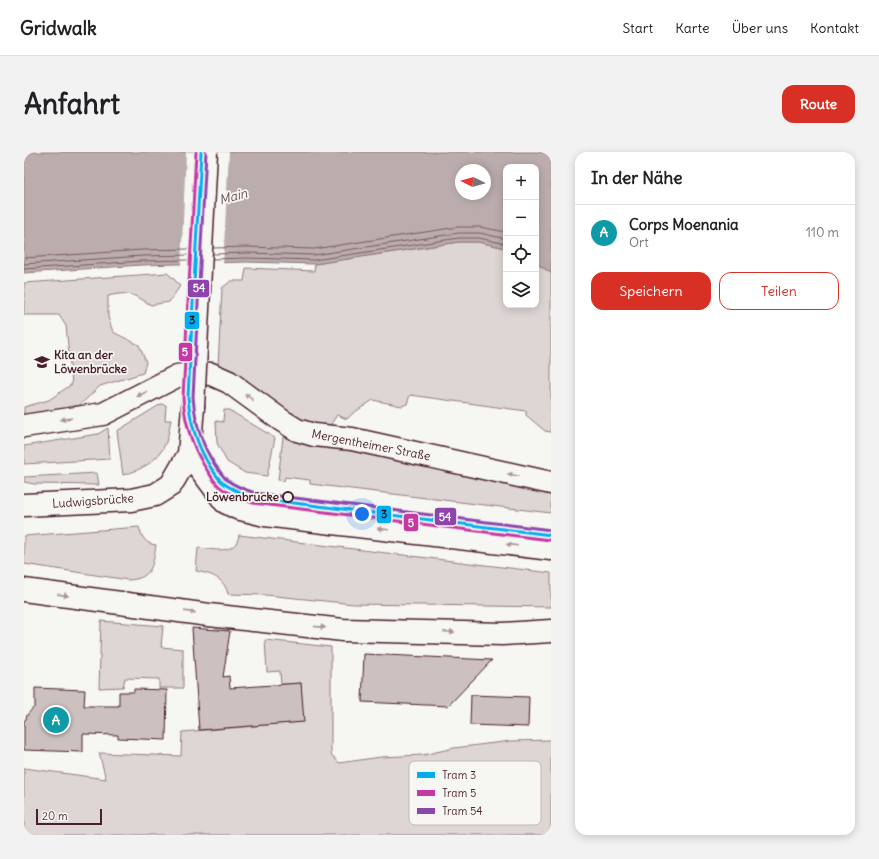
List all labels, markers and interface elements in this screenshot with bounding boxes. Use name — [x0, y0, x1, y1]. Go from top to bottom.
text: Gridwalk — [20, 16, 97, 40]
text: Start — [623, 19, 653, 37]
text: Karte — [675, 19, 710, 37]
text: Über uns — [732, 19, 788, 37]
text: Kontakt — [810, 19, 859, 37]
button: Route — [782, 85, 855, 123]
text: Anfahrt — [24, 86, 120, 122]
north arrow — [455, 164, 491, 200]
map controls — [503, 164, 539, 308]
button: + — [503, 164, 539, 200]
text: In der Nähe — [591, 167, 683, 189]
water label: Main — [217, 184, 249, 208]
button: − — [503, 200, 539, 236]
text: Corps Moenania — [629, 215, 739, 234]
text: A — [600, 224, 608, 241]
text: 110 m — [806, 224, 839, 241]
text: Ort — [629, 234, 649, 251]
button: locate — [503, 236, 539, 272]
button: layers — [503, 272, 539, 308]
button: Speichern — [591, 272, 711, 310]
button: Teilen — [719, 272, 839, 310]
line badge: 54 — [187, 279, 210, 298]
text: 54 — [193, 281, 206, 295]
line badge: 3 — [184, 311, 200, 330]
text: 3 — [189, 313, 195, 327]
line badge: 5 — [178, 342, 193, 362]
text: 5 — [182, 345, 188, 359]
place label: Kita an der Löwenbrücke — [54, 347, 128, 376]
school or university icon: Kita an der Löwenbrücke — [33, 353, 51, 371]
one-way arrow — [137, 391, 148, 397]
one-way arrow — [244, 393, 255, 401]
one-way arrow — [60, 416, 72, 422]
street label: Mergentheimer Straße — [310, 426, 432, 463]
one-way arrow — [507, 471, 519, 477]
place label: Löwenbrücke — [206, 489, 280, 504]
street label: Ludwigsbrücke — [52, 490, 134, 511]
marker: Löwenbrücke — [282, 491, 294, 503]
your location — [352, 504, 372, 524]
line badge: 3 — [376, 505, 392, 524]
text: 3 — [381, 507, 387, 521]
line badge: 54 — [434, 507, 457, 526]
text: 54 — [439, 510, 452, 524]
line badge: 5 — [403, 513, 419, 532]
text: 5 — [408, 516, 414, 530]
one-way arrow — [377, 526, 389, 532]
one-way arrow — [506, 541, 518, 548]
one-way arrow — [57, 592, 69, 598]
one-way arrow — [184, 609, 196, 615]
one-way arrow — [314, 624, 326, 630]
one-way arrow — [443, 629, 455, 636]
pin: A — [43, 705, 69, 735]
legend — [409, 761, 541, 825]
text: Tram 3 — [442, 768, 476, 782]
text: Tram 5 — [442, 786, 476, 800]
text: Tram 54 — [442, 804, 483, 818]
scale bar — [36, 807, 102, 826]
text: 20 m — [42, 809, 68, 823]

